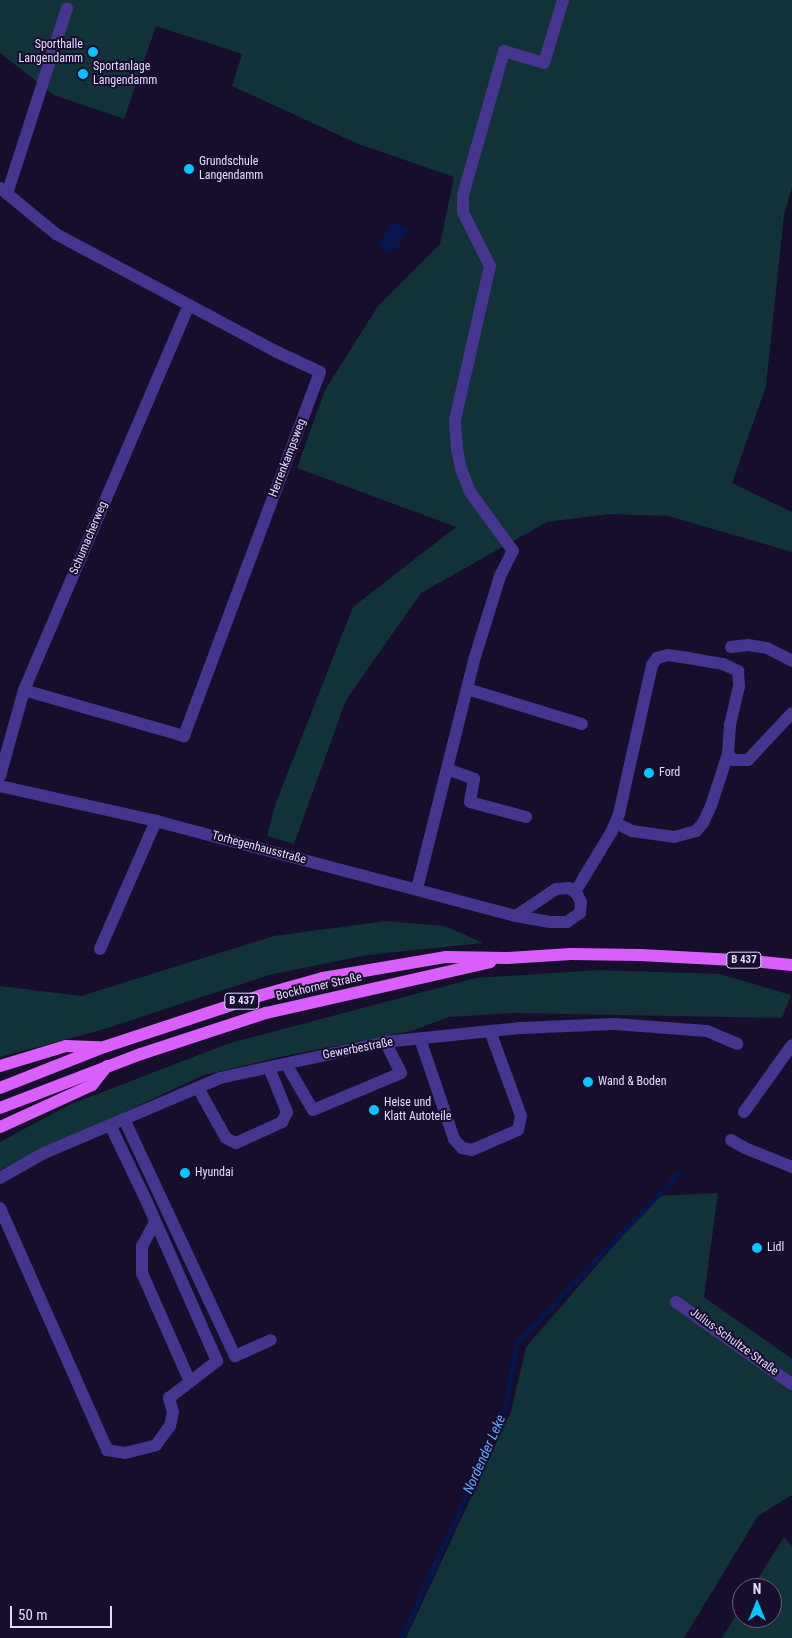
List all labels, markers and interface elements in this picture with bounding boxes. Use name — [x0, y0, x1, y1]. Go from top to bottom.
place label: Sporthalle Langendamm — [19, 38, 83, 66]
marker: Sporthalle Langendamm — [87, 46, 99, 58]
place label: Sportanlage Langendamm — [93, 60, 157, 88]
marker: Sportanlage Langendamm — [77, 68, 89, 80]
place label: Grundschule Langendamm — [199, 155, 263, 183]
marker: Grundschule Langendamm — [183, 163, 195, 175]
street label: Herrenkampsweg — [266, 417, 310, 499]
street label: Schumacherweg — [67, 499, 111, 577]
place label: Ford — [659, 766, 680, 780]
marker: Ford — [643, 767, 655, 779]
street label: Torhegenhausstraße — [210, 828, 308, 868]
road number: B 437 — [725, 952, 763, 968]
street label: Bockhorner Straße — [275, 970, 363, 1004]
road number: B 437 — [223, 992, 261, 1009]
street label: Gewerbestraße — [322, 1035, 394, 1063]
place label: Wand & Boden — [598, 1075, 666, 1089]
marker: Wand & Boden — [582, 1076, 594, 1088]
place label: Heise und Klatt Autoteile — [384, 1096, 451, 1124]
marker: Heise und Klatt Autoteile — [368, 1104, 380, 1116]
place label: Hyundai — [195, 1166, 234, 1180]
marker: Hyundai — [179, 1167, 191, 1179]
place label: Lidl — [767, 1241, 784, 1255]
marker: Lidl — [751, 1242, 763, 1254]
street label: Julius-Schultze-Straße — [687, 1305, 781, 1379]
water label: Nordender Leke — [459, 1412, 509, 1496]
north arrow — [732, 1578, 782, 1628]
text: N — [753, 1581, 761, 1597]
scale bar — [12, 1596, 115, 1628]
text: 50 m — [18, 1606, 48, 1624]

